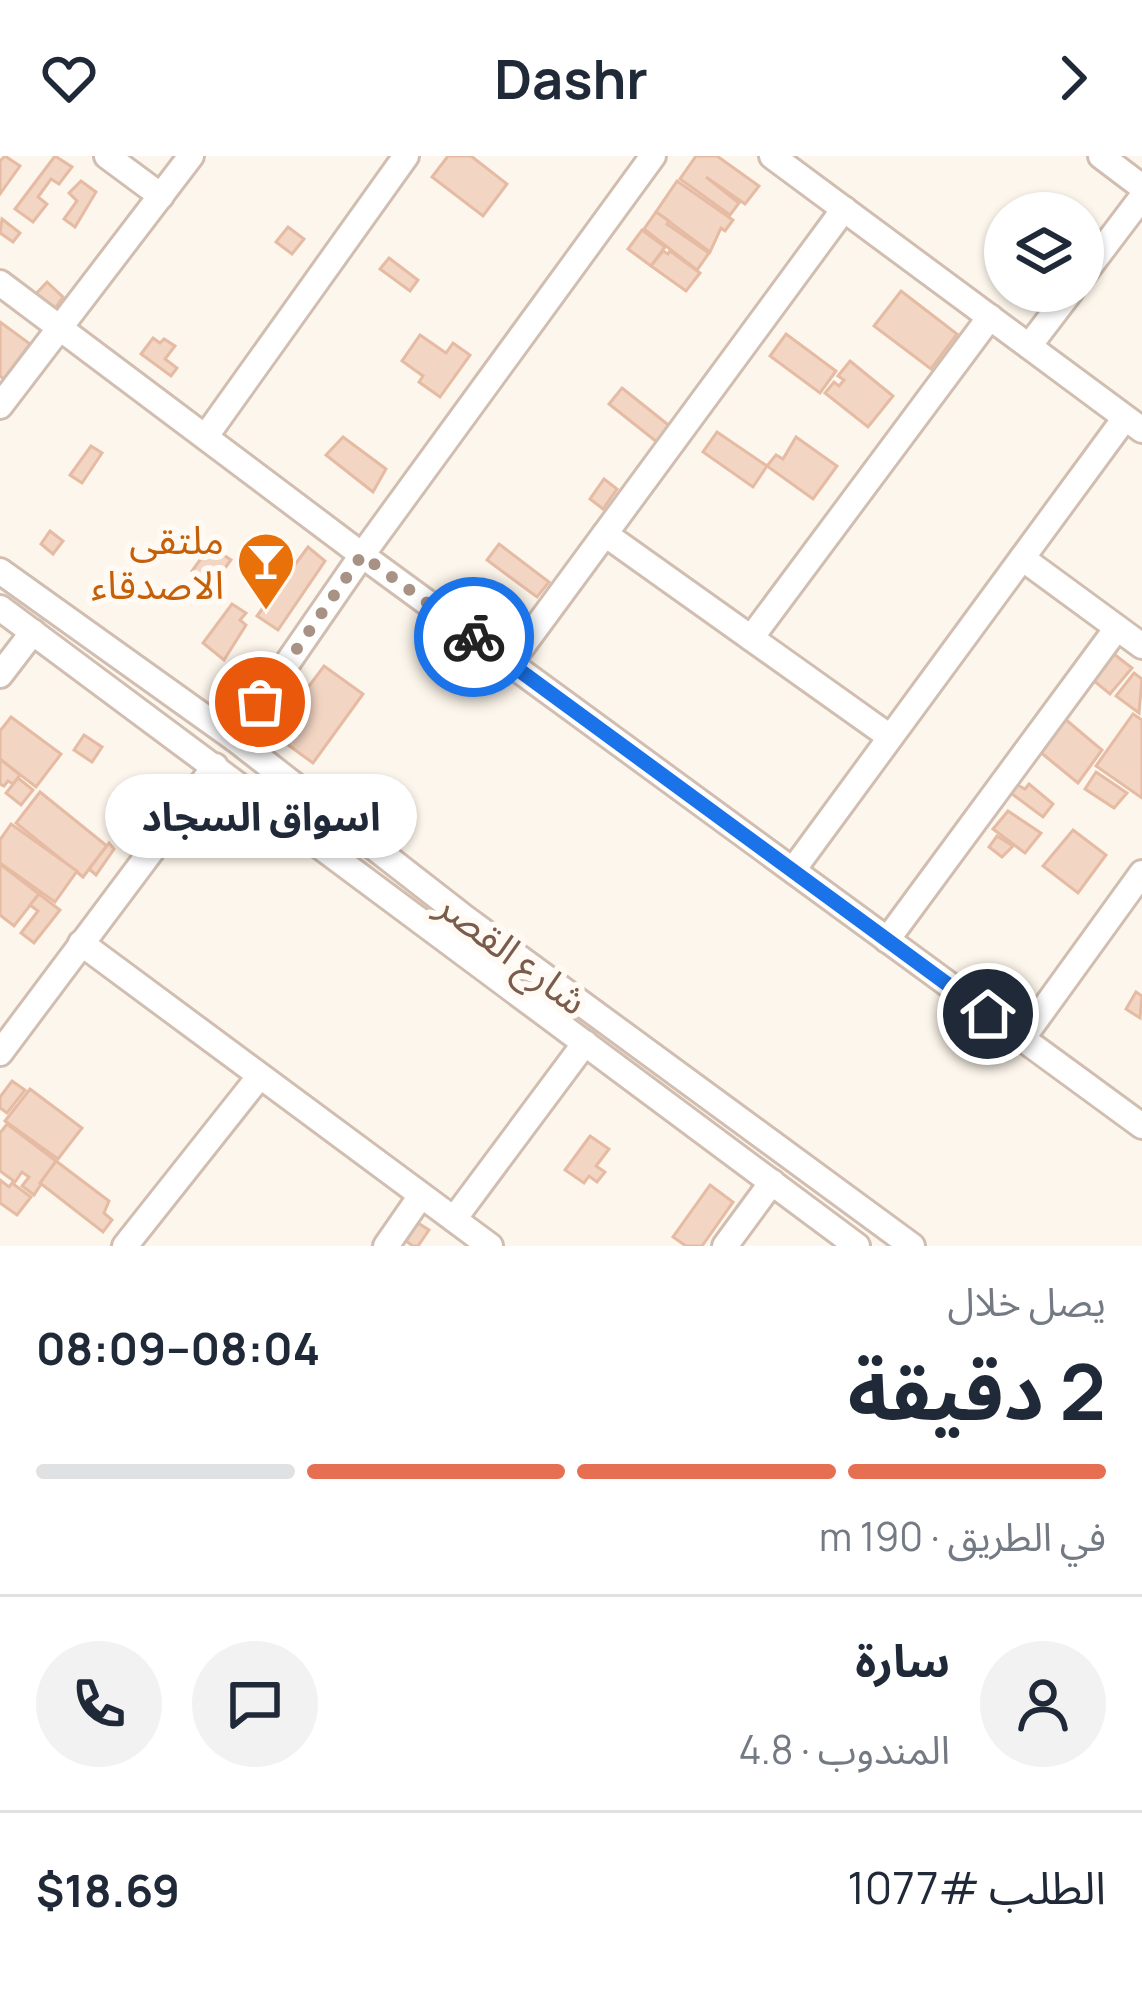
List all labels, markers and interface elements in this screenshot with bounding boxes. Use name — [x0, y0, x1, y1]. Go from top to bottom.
text: Dashr — [494, 41, 648, 115]
icon: heart — [36, 45, 102, 111]
icon: forward — [1040, 45, 1106, 111]
map controls — [984, 192, 1104, 312]
button: layers — [984, 192, 1104, 312]
place label: ملتقى الاصدقاء — [91, 512, 224, 611]
bar icon: ملتقى الاصدقاء — [235, 530, 297, 612]
courier — [414, 577, 534, 697]
icon: bike — [441, 604, 507, 670]
pin — [209, 651, 311, 753]
icon: bag — [227, 669, 293, 735]
callout: اسواق السجاد — [104, 774, 416, 858]
text: اسواق السجاد — [141, 789, 381, 843]
street label: شارع القصر — [424, 877, 599, 1029]
pin — [937, 963, 1039, 1065]
icon: home — [955, 981, 1021, 1047]
text: يصل خلال — [948, 1274, 1106, 1328]
text: 08:04–08:09 — [36, 1317, 320, 1379]
text: 2 دقيقة — [848, 1337, 1106, 1443]
text: في الطريق · 190 m — [819, 1509, 1106, 1563]
text: سارة — [855, 1629, 950, 1691]
button: phone — [36, 1641, 162, 1767]
button: chat — [192, 1641, 318, 1767]
button: person — [980, 1641, 1106, 1767]
text: المندوب · 4.8 — [739, 1722, 950, 1776]
text: الطلب #1077 — [847, 1856, 1106, 1918]
text: $18.69 — [36, 1859, 180, 1921]

